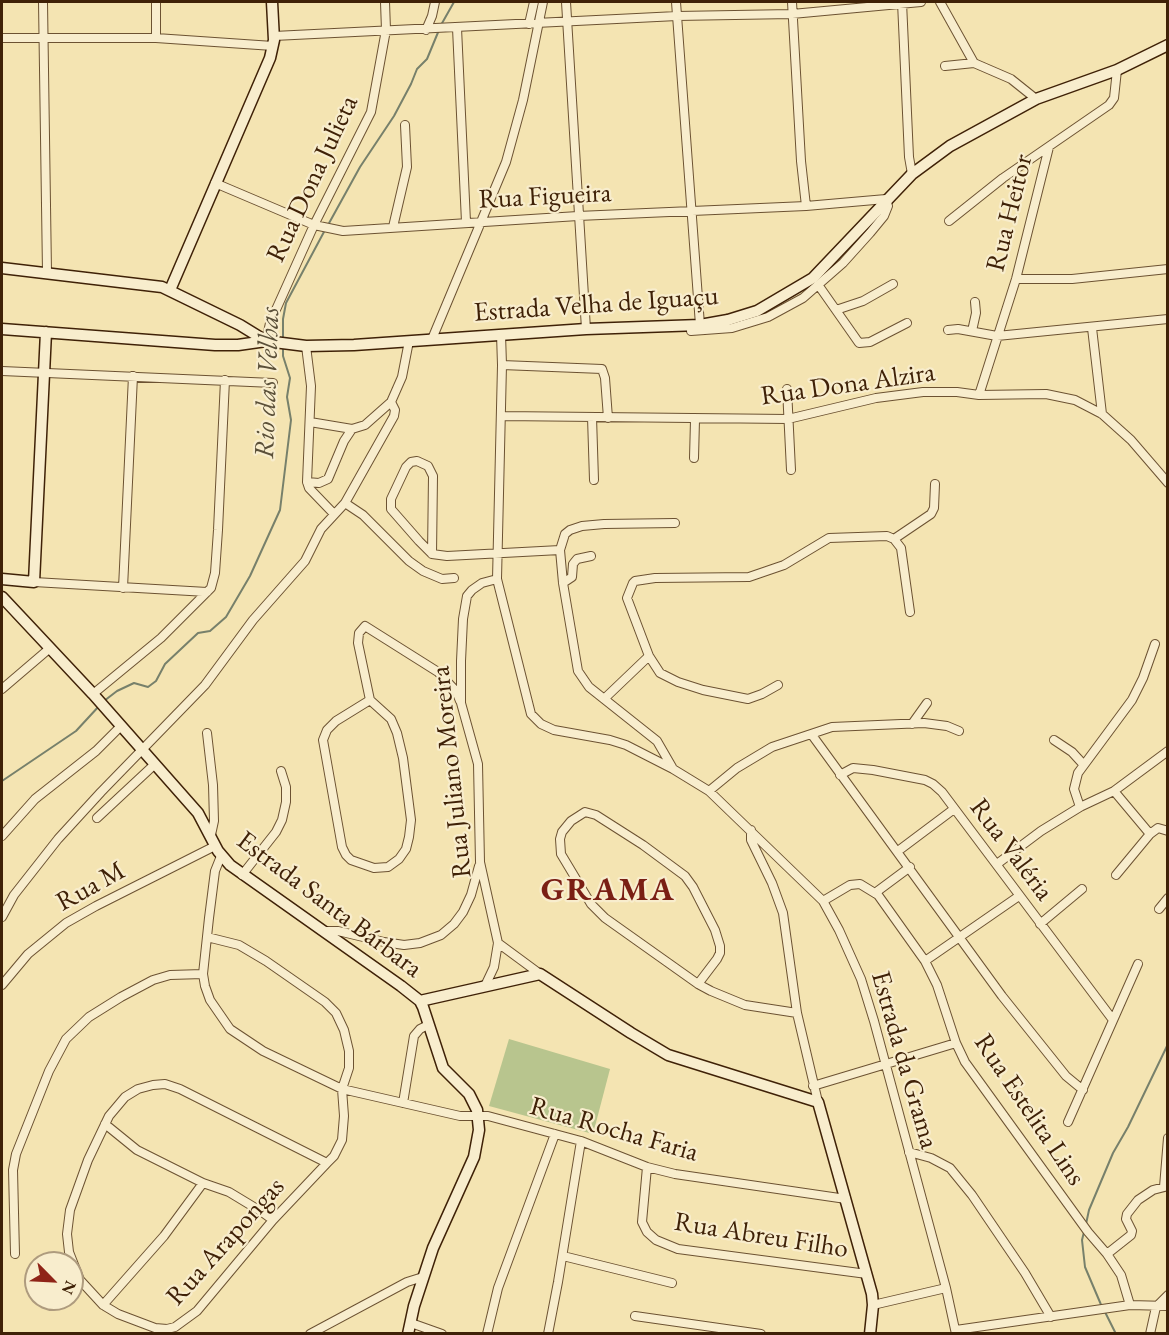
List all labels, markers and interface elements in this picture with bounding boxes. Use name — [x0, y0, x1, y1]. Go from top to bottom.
street label: Rua Dona Julieta — [260, 91, 366, 267]
street label: Rua Heitor — [980, 151, 1040, 275]
street label: Rua Figueira — [478, 177, 612, 217]
street label: Estrada Velha de Iguaçu — [473, 280, 719, 330]
water label: Rio das Velhas — [249, 306, 287, 460]
street label: Rua Dona Alzira — [759, 357, 937, 413]
street label: Rua Juliano Moreira — [425, 664, 479, 880]
street label: Rua Valéria — [962, 793, 1060, 907]
street label: Estrada Santa Bárbara — [230, 825, 428, 985]
street label: Rua M — [51, 855, 131, 919]
district label: GRAMA — [541, 871, 675, 911]
street label: Estrada da Grama — [863, 968, 945, 1152]
street label: Rua Estelita Lins — [966, 1028, 1092, 1192]
street label: Rua Rocha Faria — [526, 1091, 702, 1169]
street label: Rua Arapongas — [160, 1171, 292, 1313]
street label: Rua Abreu Filho — [672, 1206, 850, 1266]
north arrow — [24, 1251, 84, 1311]
text: N — [57, 1278, 81, 1298]

